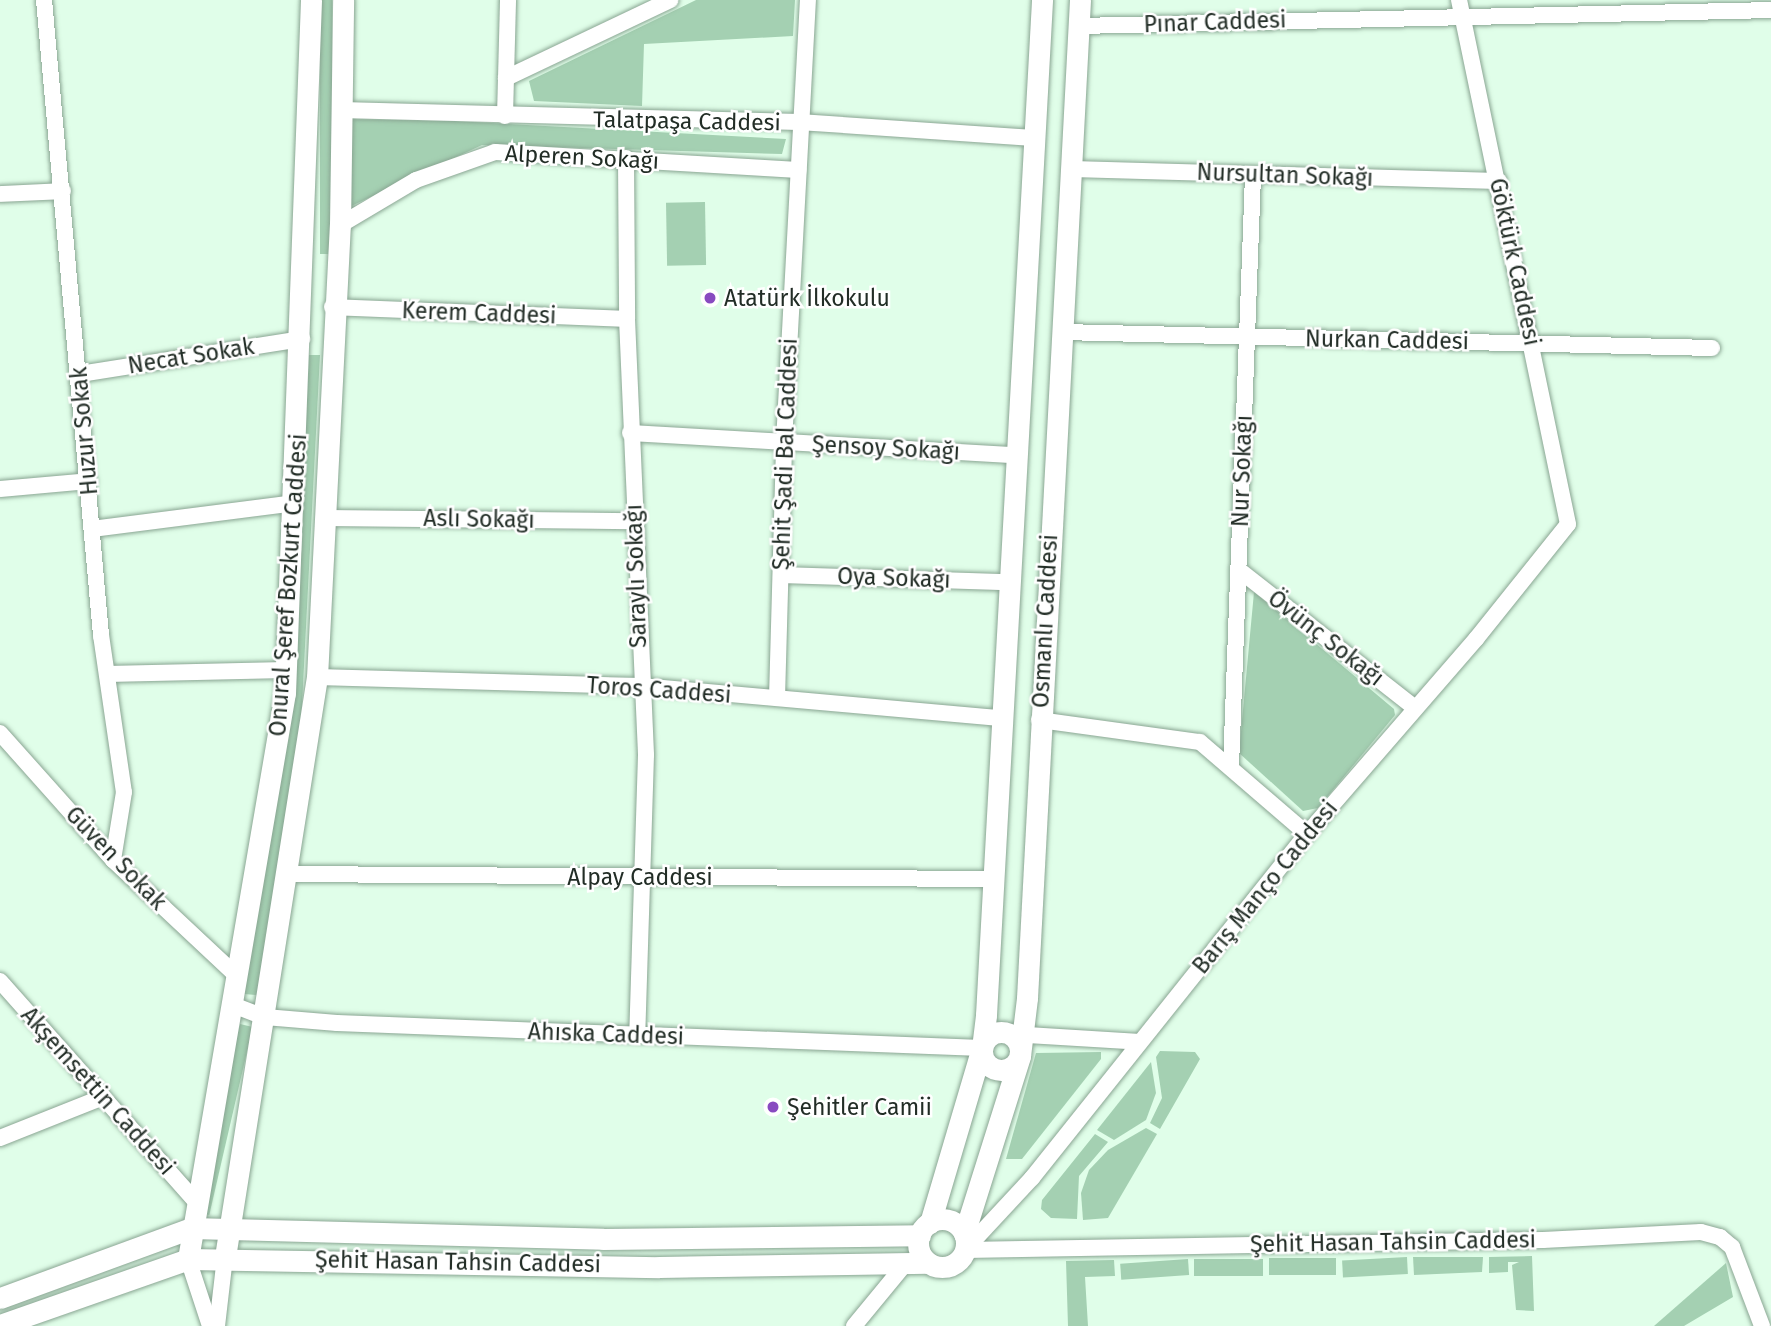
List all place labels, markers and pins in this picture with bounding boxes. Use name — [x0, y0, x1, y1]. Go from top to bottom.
place label: Atatürk İlkokulu — [724, 284, 890, 312]
marker: Atatürk İlkokulu — [702, 290, 718, 306]
place label: Şehitler Camii — [787, 1093, 932, 1121]
marker: Şehitler Camii — [765, 1099, 781, 1115]

